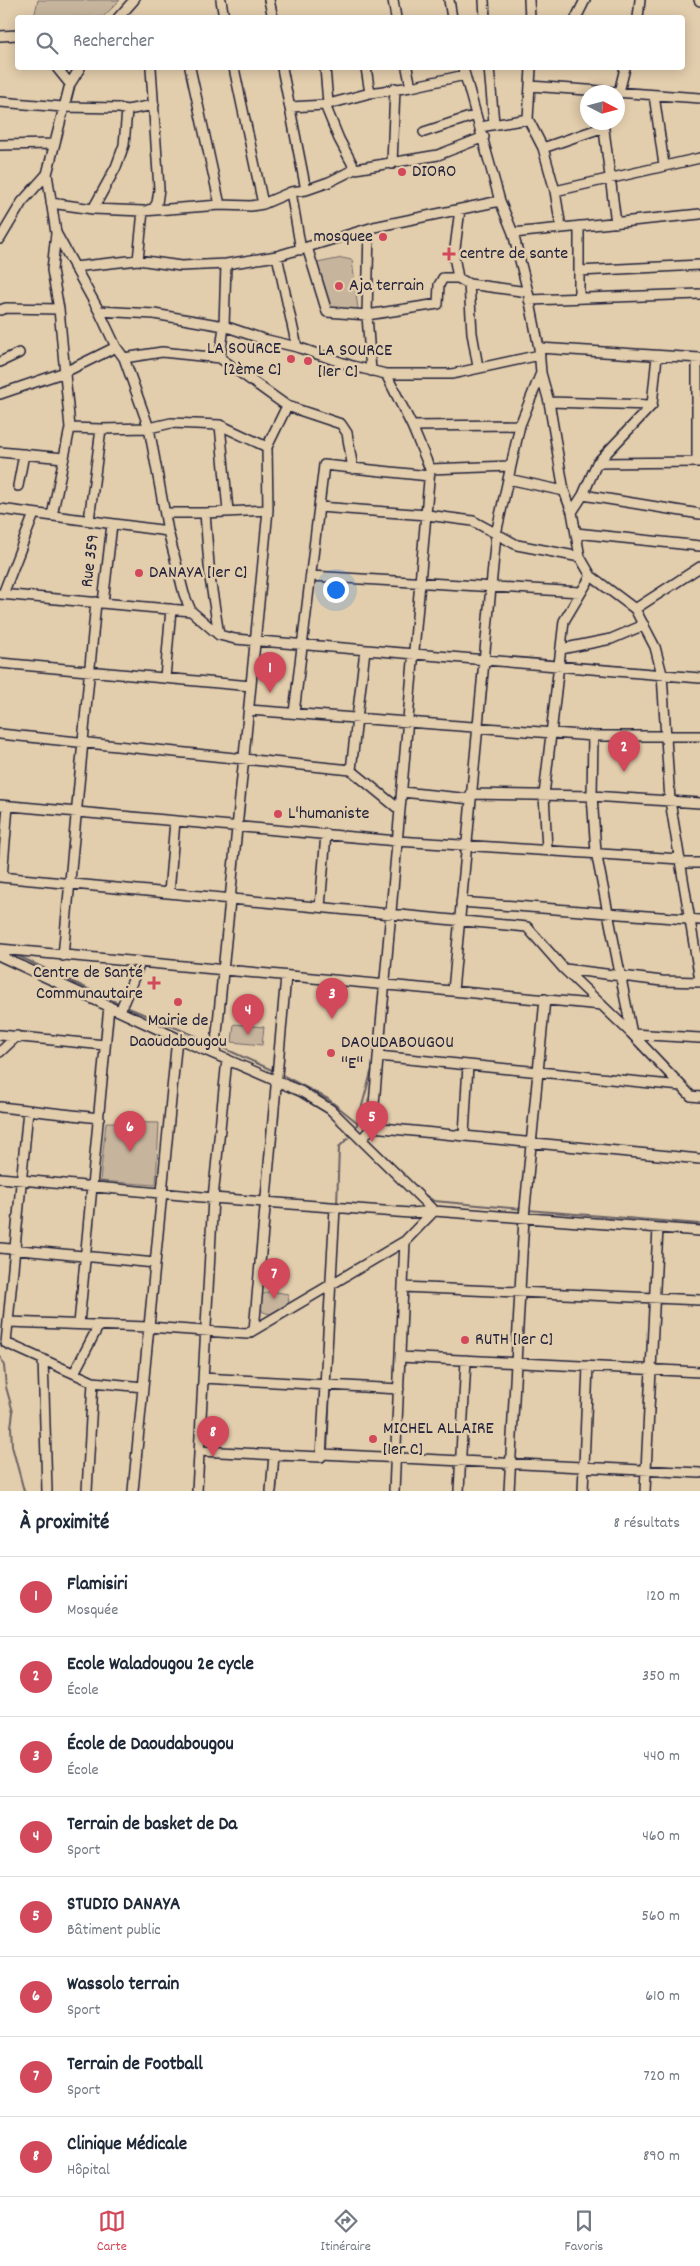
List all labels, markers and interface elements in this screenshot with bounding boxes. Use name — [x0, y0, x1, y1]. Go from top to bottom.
search box — [15, 15, 685, 70]
icon: search — [33, 29, 61, 57]
text: Rechercher — [73, 29, 154, 56]
north arrow — [580, 85, 625, 130]
place label: DIORO — [412, 160, 456, 185]
marker: DIORO — [396, 166, 408, 178]
place label: mosquee — [313, 225, 373, 250]
marker: mosquee — [377, 231, 389, 243]
place label: centre de sante — [460, 242, 568, 267]
marker: centre de sante — [442, 247, 456, 261]
place label: Aja terrain — [349, 274, 424, 299]
marker: Aja terrain — [333, 280, 345, 292]
place label: LA SOURCE [2ème C] — [207, 337, 281, 383]
place label: LA SOURCE [1er C] — [318, 339, 392, 385]
marker: LA SOURCE [2ème C] — [285, 353, 297, 365]
marker: LA SOURCE [1er C] — [302, 355, 314, 367]
street label: Rue 359 — [75, 533, 107, 589]
place label: DANAYA [1er C] — [149, 561, 247, 586]
marker: DANAYA [1er C] — [133, 567, 145, 579]
your location — [323, 577, 349, 603]
pin: 1 — [254, 652, 286, 693]
pin: 2 — [608, 731, 640, 772]
place label: L'humaniste — [288, 802, 370, 827]
marker: L'humaniste — [272, 808, 284, 820]
place label: Centre de Santé Communautaire — [33, 961, 143, 1007]
marker: Centre de Santé Communautaire — [147, 976, 161, 990]
pin: 3 — [316, 978, 348, 1019]
pin: 4 — [232, 994, 264, 1035]
marker: Mairie de Daoudabougou — [172, 996, 184, 1008]
place label: Mairie de Daoudabougou — [129, 1009, 227, 1055]
place label: DAOUDABOUGOU ''E'' — [341, 1031, 454, 1077]
marker: DAOUDABOUGOU ''E'' — [325, 1047, 337, 1059]
pin: 5 — [356, 1101, 388, 1142]
pin: 6 — [114, 1111, 146, 1152]
pin: 7 — [258, 1258, 290, 1299]
place label: RUTH [1er C] — [475, 1328, 553, 1353]
marker: RUTH [1er C] — [459, 1334, 471, 1346]
pin: 8 — [197, 1416, 229, 1457]
place label: MICHEL ALLAIRE [1er C] — [383, 1417, 494, 1463]
marker: MICHEL ALLAIRE [1er C] — [367, 1433, 379, 1445]
text: À proximité — [20, 1509, 109, 1539]
text: 8 résultats — [614, 1512, 680, 1535]
text: Flamisiri — [67, 1572, 127, 1599]
text: 1 — [34, 1585, 38, 1608]
text: 120 m — [646, 1585, 680, 1608]
text: Mosquée — [67, 1599, 118, 1622]
text: Ecole Waladougou 2e cycle — [67, 1652, 254, 1679]
text: 2 — [33, 1665, 40, 1688]
text: 350 m — [642, 1665, 680, 1688]
text: École — [67, 1679, 99, 1702]
text: École de Daoudabougou — [67, 1732, 234, 1759]
text: 3 — [32, 1745, 40, 1768]
text: 440 m — [643, 1745, 680, 1768]
text: École — [67, 1759, 99, 1782]
text: Terrain de basket de Da — [67, 1812, 237, 1839]
text: 4 — [33, 1825, 39, 1848]
text: 460 m — [642, 1825, 680, 1848]
text: Sport — [67, 1839, 100, 1862]
text: STUDIO DANAYA — [67, 1892, 180, 1919]
text: 5 — [32, 1905, 40, 1928]
text: 560 m — [641, 1905, 680, 1928]
text: Bâtiment public — [67, 1919, 161, 1942]
text: Wassolo terrain — [67, 1972, 179, 1999]
text: 6 — [32, 1985, 40, 2008]
text: 610 m — [645, 1985, 680, 2008]
text: Sport — [67, 1999, 100, 2022]
text: Terrain de Football — [67, 2052, 203, 2079]
text: 7 — [33, 2065, 39, 2088]
text: 720 m — [644, 2065, 680, 2088]
text: Sport — [67, 2079, 100, 2102]
text: Clinique Médicale — [67, 2132, 187, 2159]
text: 8 — [33, 2145, 39, 2168]
text: 890 m — [643, 2145, 680, 2168]
text: Hôpital — [67, 2159, 110, 2182]
tab: Carte — [97, 2207, 127, 2257]
tab: Itinéraire — [321, 2207, 371, 2257]
tab: Favoris — [565, 2207, 603, 2257]

